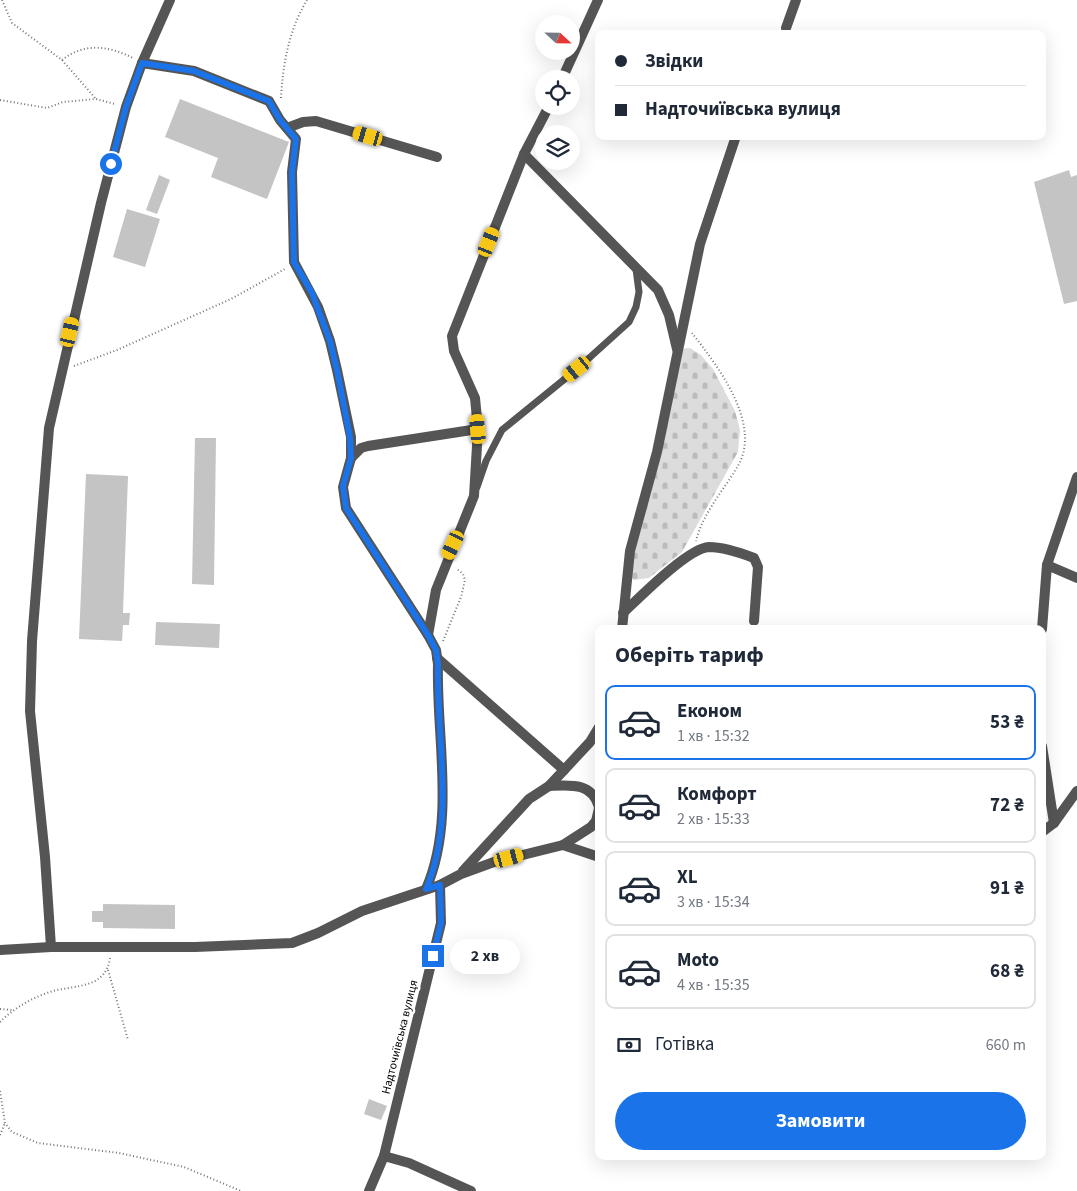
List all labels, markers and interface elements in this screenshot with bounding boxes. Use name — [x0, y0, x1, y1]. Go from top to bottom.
north arrow — [535, 15, 580, 60]
map controls — [535, 15, 580, 170]
text: Звідки — [645, 48, 703, 75]
button: locate — [535, 70, 580, 115]
text: Надточиївська вулиця — [645, 96, 841, 123]
car — [351, 125, 384, 147]
button: layers — [535, 125, 580, 170]
route start — [100, 153, 122, 175]
car — [476, 225, 501, 259]
car — [59, 316, 80, 348]
car — [560, 354, 593, 384]
car — [469, 413, 486, 445]
car — [439, 528, 466, 562]
text: Оберіть тариф — [615, 639, 764, 671]
text: Економ — [677, 698, 742, 725]
icon: car — [617, 700, 662, 745]
text: 53 ₴ — [990, 709, 1024, 736]
text: 1 хв · 15:32 — [677, 725, 750, 747]
text: Комфорт — [677, 781, 757, 808]
icon: car — [617, 783, 662, 828]
text: 72 ₴ — [990, 792, 1024, 819]
text: 2 хв · 15:33 — [677, 808, 750, 830]
car — [492, 847, 525, 869]
text: XL — [677, 864, 698, 891]
icon: car — [617, 866, 662, 911]
text: 91 ₴ — [990, 875, 1024, 902]
text: 3 хв · 15:34 — [677, 891, 750, 913]
callout: 2 хв — [450, 938, 520, 974]
route end — [422, 945, 444, 967]
text: 2 хв — [471, 945, 499, 967]
text: Moto — [677, 947, 719, 974]
icon: car — [617, 949, 662, 994]
text: 68 ₴ — [990, 958, 1024, 985]
text: 4 хв · 15:35 — [677, 974, 750, 996]
street label: Надточиївська вулиця — [378, 978, 422, 1096]
icon: cash — [615, 1031, 643, 1059]
text: Готівка — [655, 1031, 714, 1058]
text: 660 m — [986, 1034, 1026, 1056]
button: Замовити — [615, 1092, 1026, 1150]

